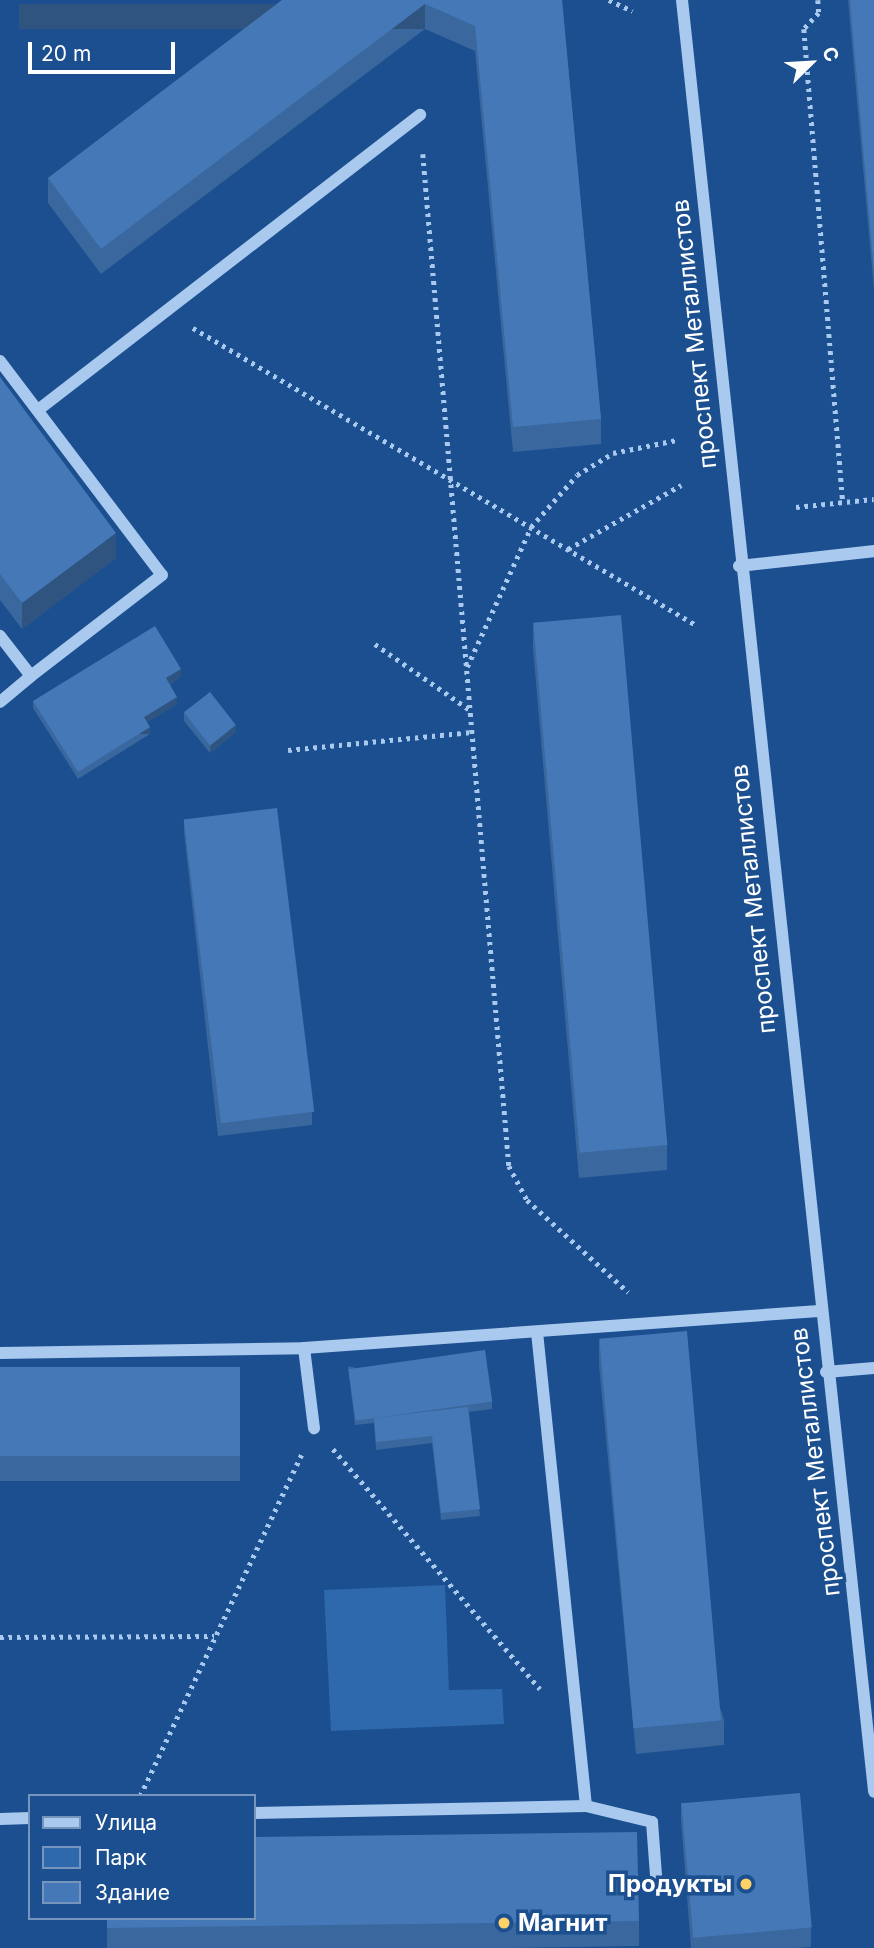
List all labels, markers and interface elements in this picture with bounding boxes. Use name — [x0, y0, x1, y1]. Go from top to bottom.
scale bar — [32, 28, 178, 72]
north arrow — [776, 28, 846, 98]
text: 20 m — [41, 41, 91, 66]
text: С — [817, 43, 844, 65]
street label: проспект Металлистов — [666, 198, 722, 470]
street label: проспект Металлистов — [725, 763, 781, 1035]
street label: проспект Металлистов — [784, 1326, 846, 1598]
legend — [28, 1794, 256, 1920]
text: Улица — [95, 1810, 157, 1835]
text: Парк — [95, 1845, 147, 1870]
place label: Продукты — [608, 1870, 732, 1898]
marker: Продукты — [738, 1876, 754, 1892]
text: Здание — [95, 1880, 170, 1905]
place label: Магнит — [518, 1909, 607, 1937]
marker: Магнит — [496, 1915, 512, 1931]

